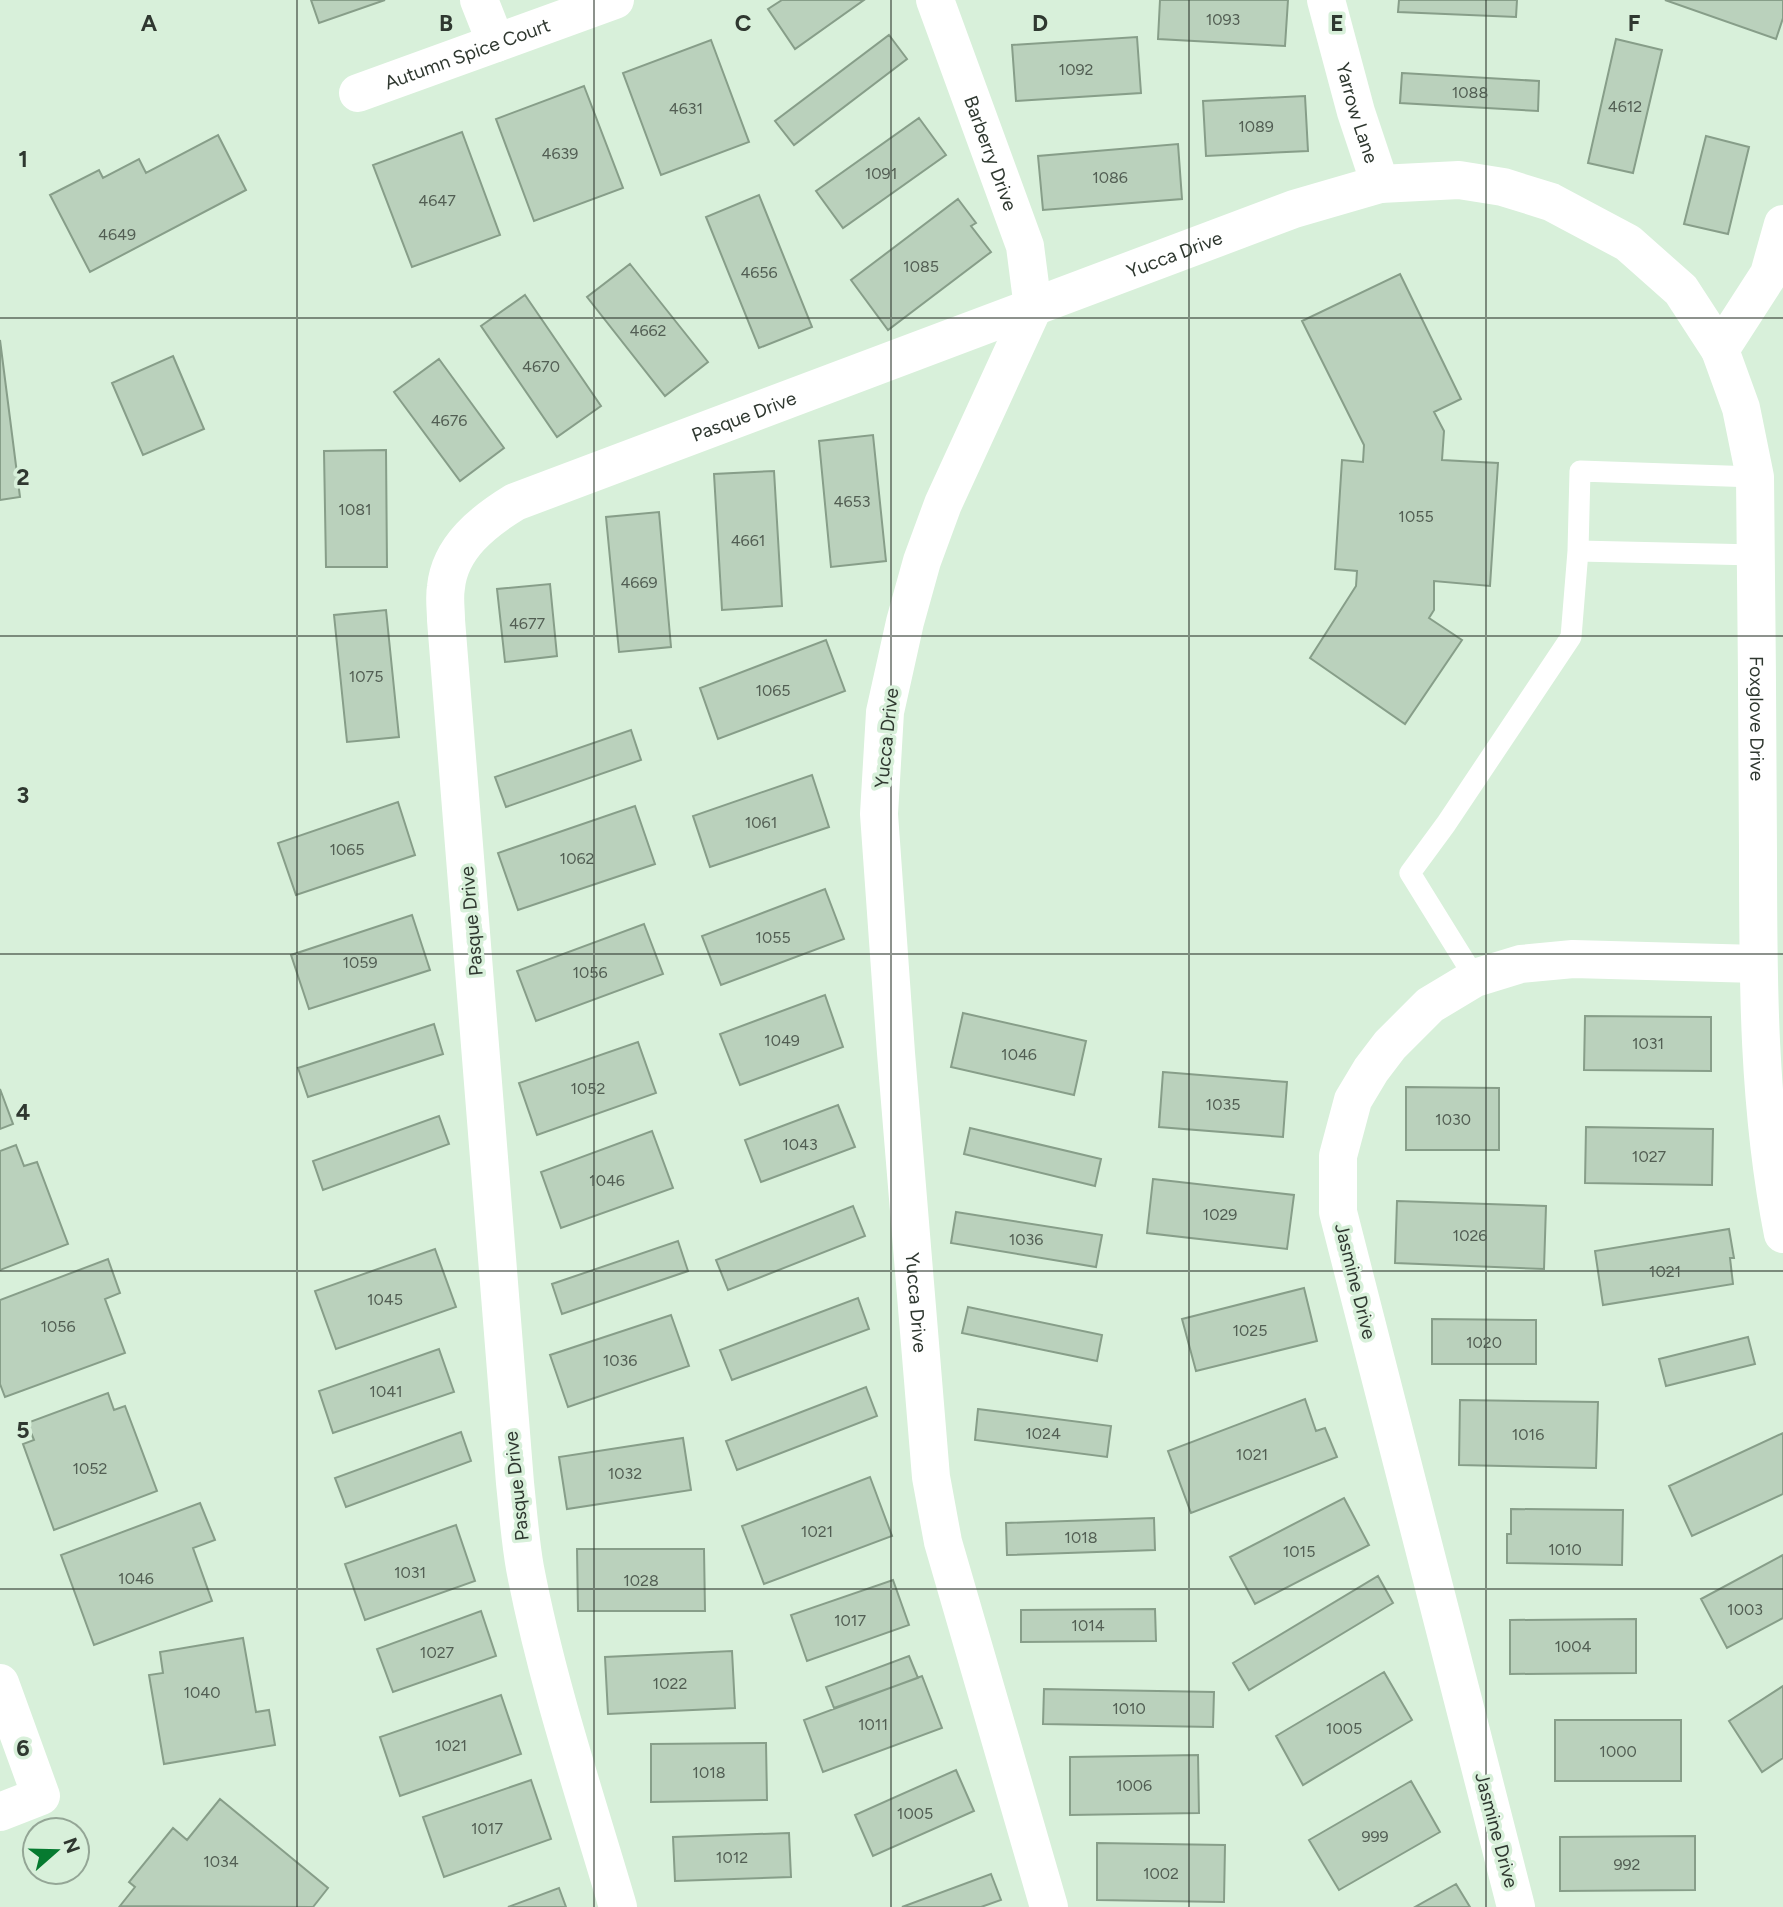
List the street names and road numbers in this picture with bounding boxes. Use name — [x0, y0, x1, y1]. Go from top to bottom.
street label: Autumn Spice Court — [381, 14, 553, 94]
street label: Yarrow Lane — [1331, 60, 1383, 166]
street label: Barberry Drive — [959, 93, 1022, 214]
street label: Yucca Drive — [1123, 226, 1225, 283]
street label: Pasque Drive — [688, 386, 799, 447]
street label: Foxglove Drive — [1745, 656, 1769, 781]
street label: Yucca Drive — [870, 687, 903, 789]
street label: Pasque Drive — [455, 865, 488, 977]
street label: Jasmine Drive — [1330, 1221, 1381, 1341]
street label: Yucca Drive — [900, 1251, 932, 1354]
street label: Pasque Drive — [499, 1430, 534, 1542]
street label: Jasmine Drive — [1470, 1770, 1523, 1890]

